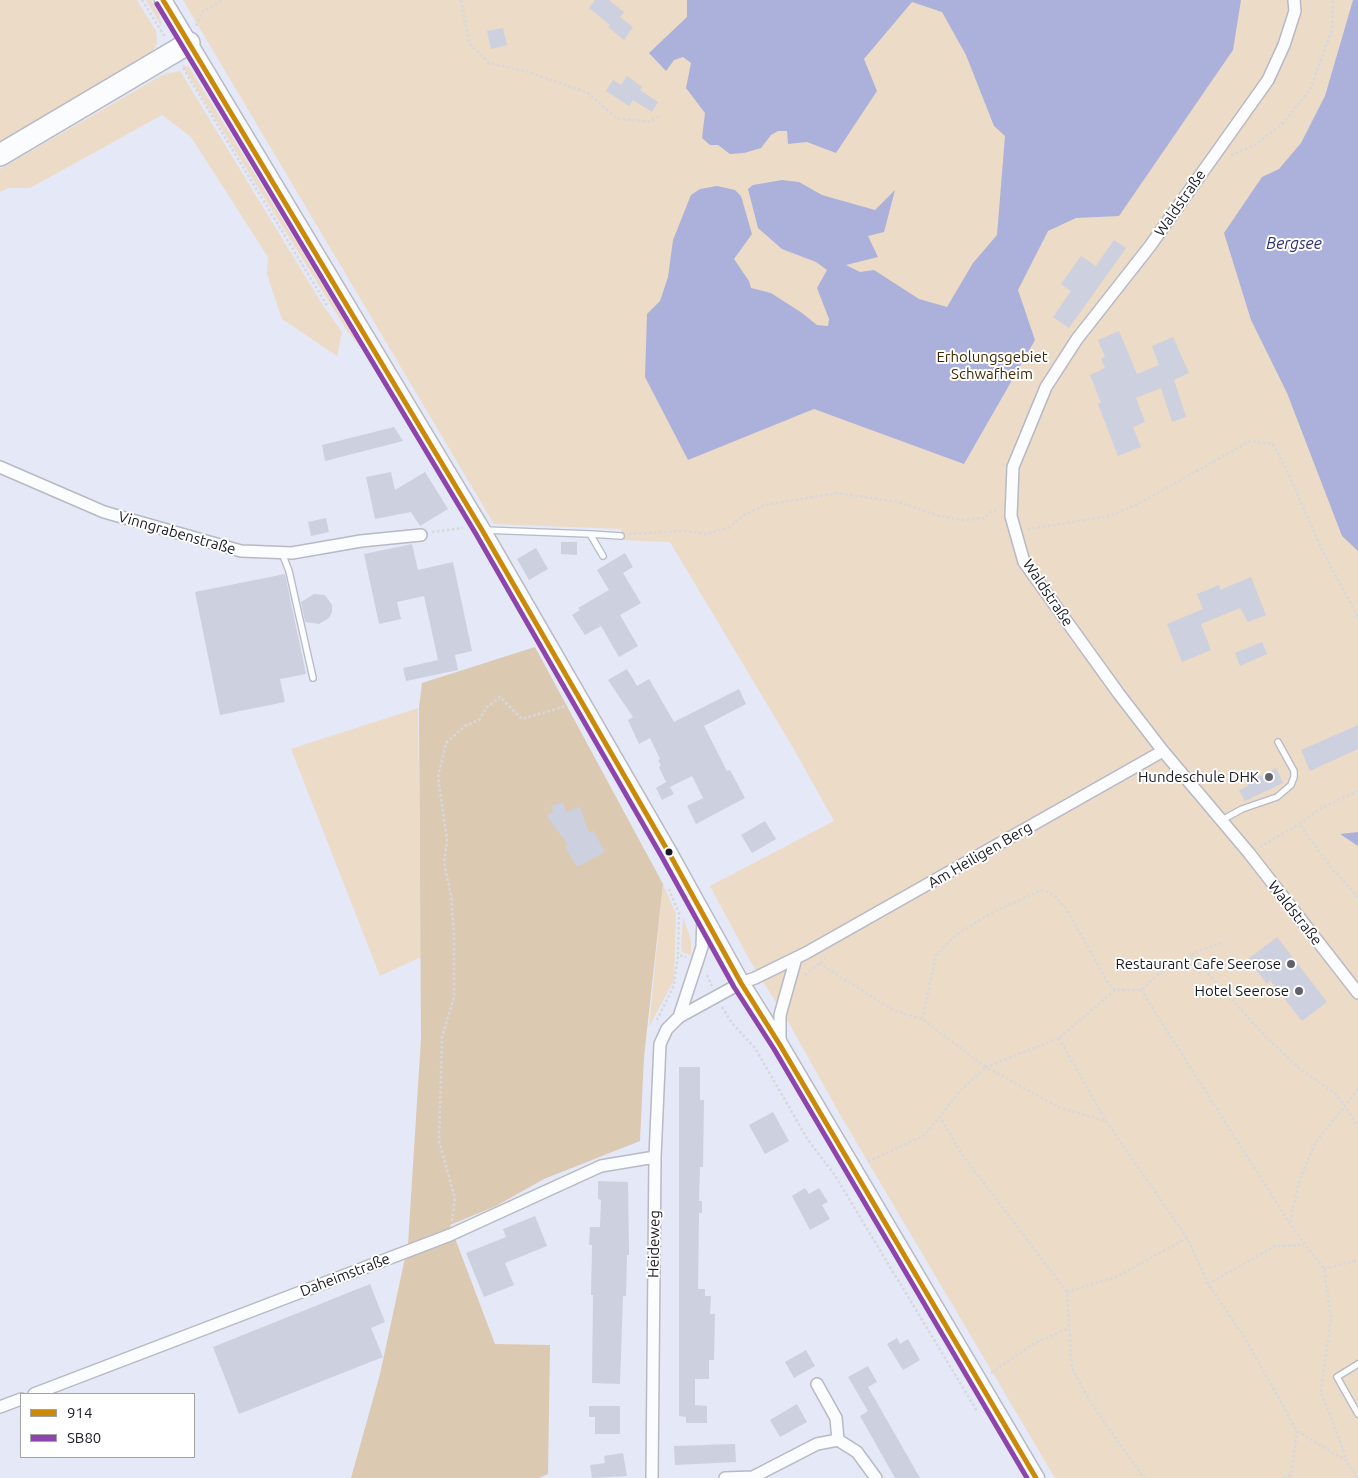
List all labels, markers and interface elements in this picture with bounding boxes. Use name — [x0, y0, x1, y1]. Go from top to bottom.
street label: Waldstraße — [1151, 166, 1209, 240]
water label: Bergsee — [1266, 234, 1322, 254]
park label: Erholungsgebiet Schwafheim — [936, 348, 1048, 383]
street label: Vinngrabenstraße — [116, 508, 238, 558]
street label: Waldstraße — [1019, 556, 1077, 630]
place label: Hundeschule DHK — [1138, 768, 1259, 786]
marker: Hundeschule DHK — [1263, 771, 1275, 783]
street label: Am Heiligen Berg — [925, 818, 1035, 892]
unlabelled marker — [664, 847, 674, 857]
street label: Waldstraße — [1264, 877, 1326, 949]
place label: Restaurant Cafe Seerose — [1115, 955, 1281, 973]
marker: Restaurant Cafe Seerose — [1285, 958, 1297, 970]
place label: Hotel Seerose — [1195, 982, 1289, 1000]
marker: Hotel Seerose — [1293, 985, 1305, 997]
street label: Heideweg — [644, 1210, 664, 1278]
street label: Daheimstraße — [298, 1250, 392, 1300]
legend — [20, 1393, 195, 1458]
text: 914 — [67, 1404, 92, 1421]
text: SB80 — [67, 1429, 101, 1446]

